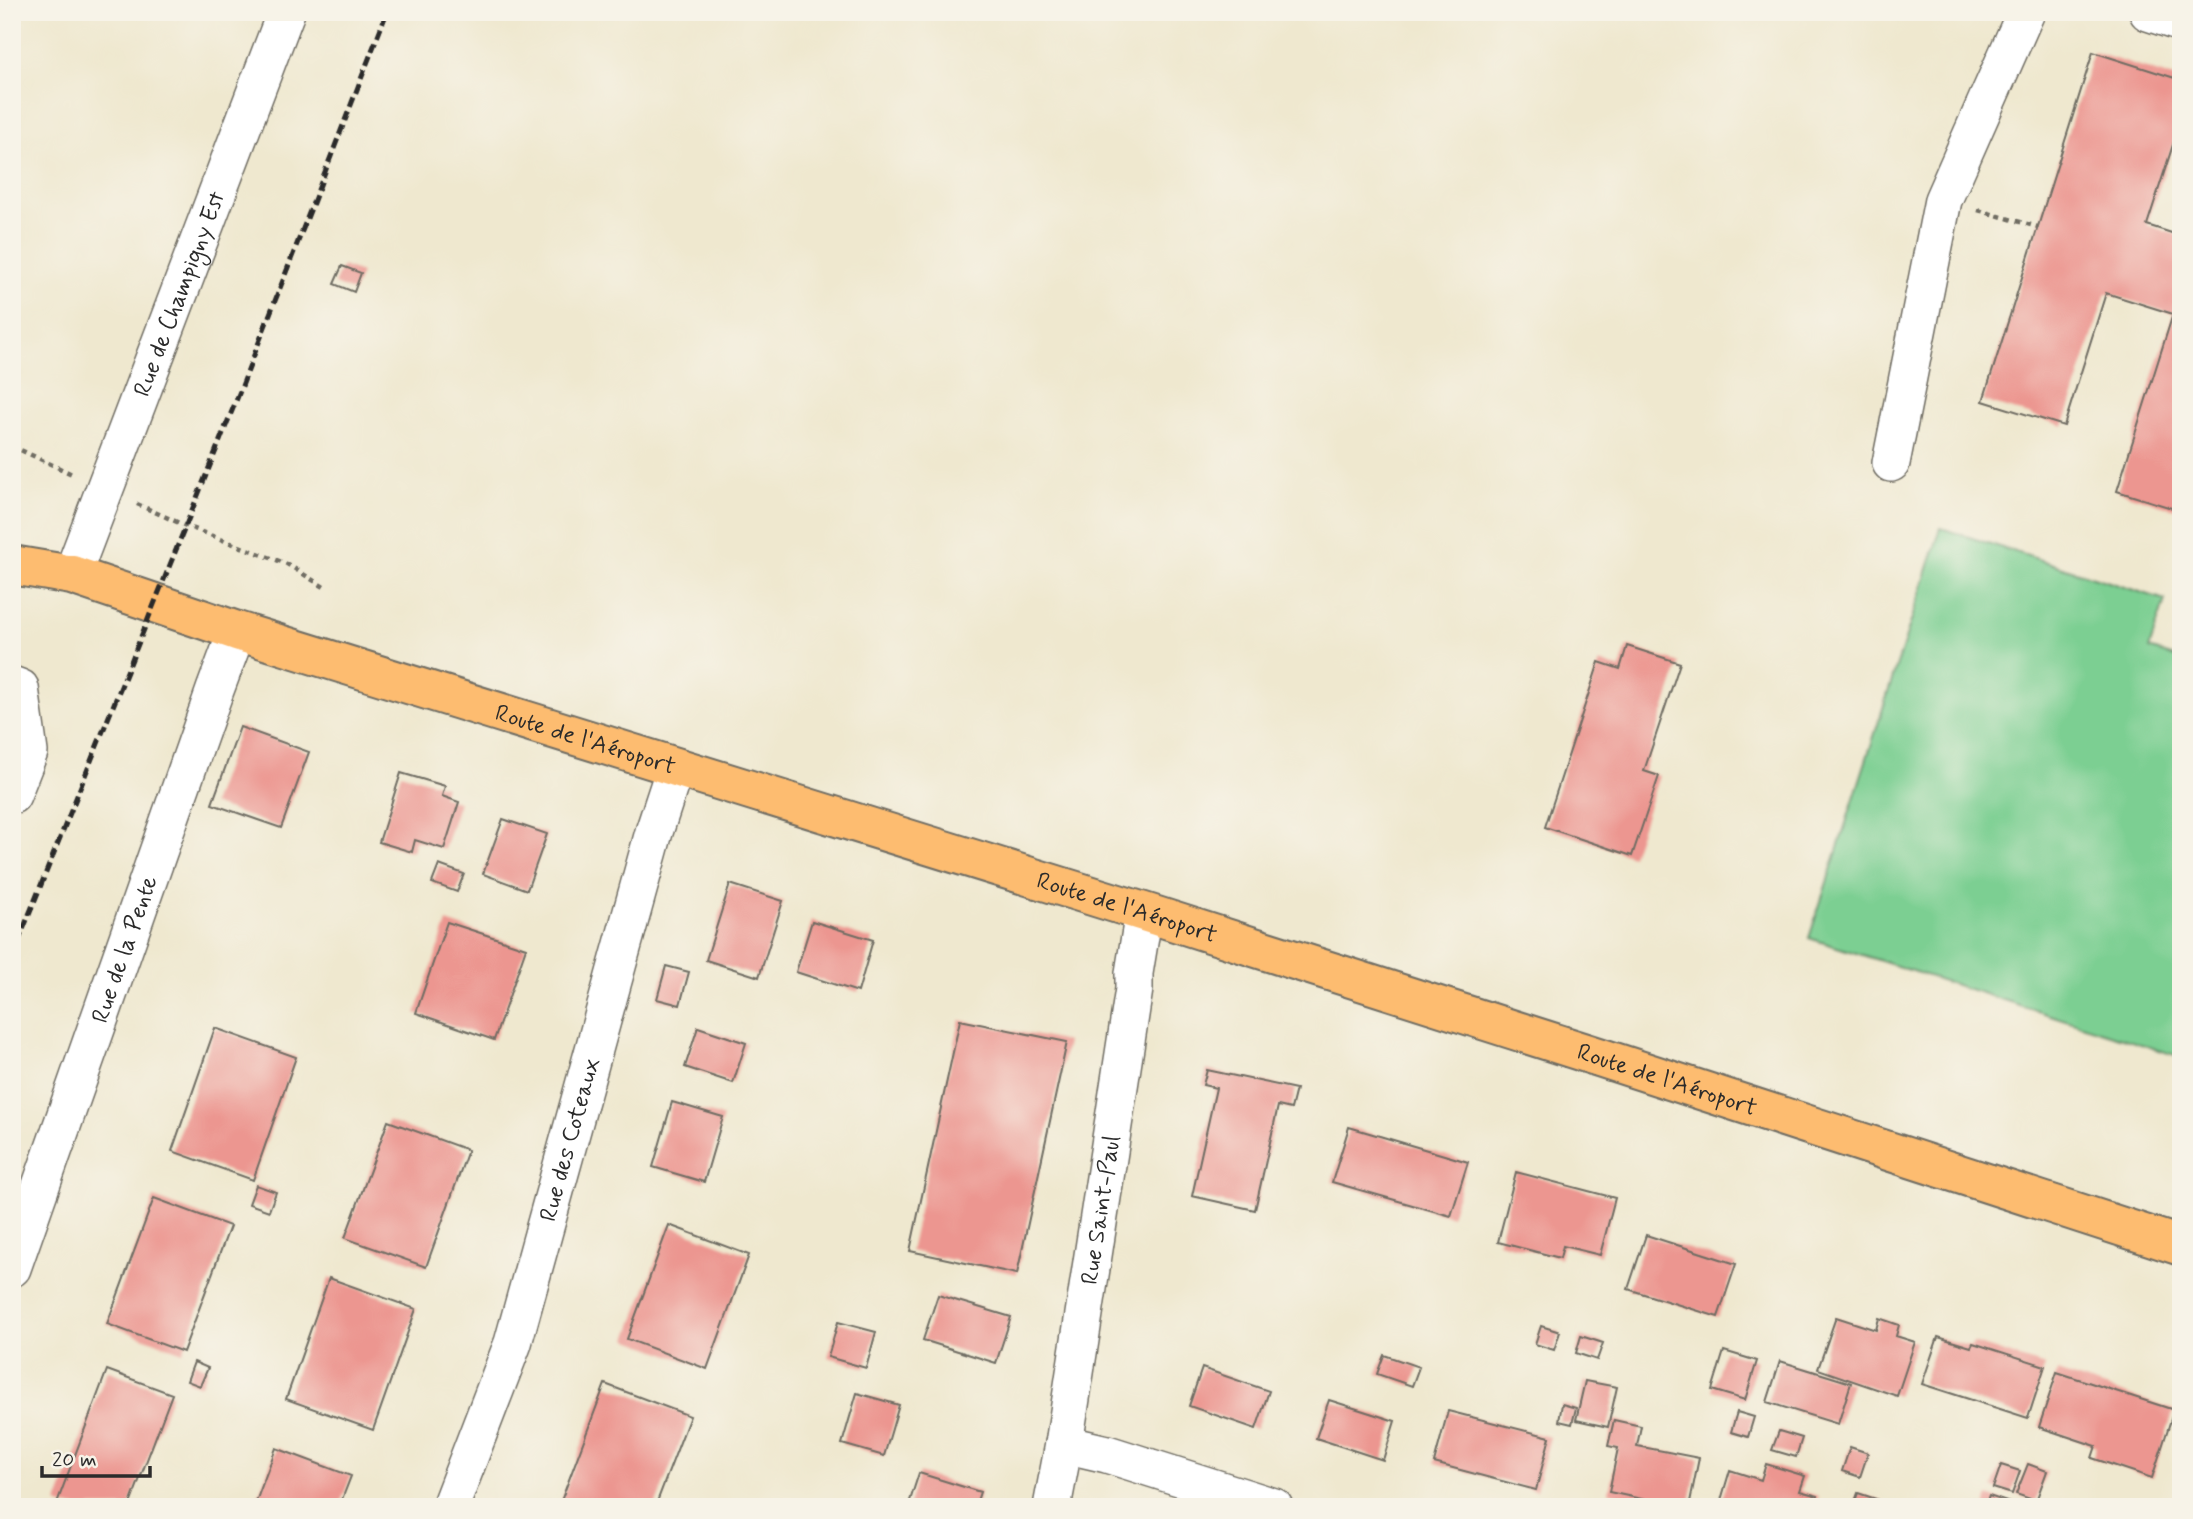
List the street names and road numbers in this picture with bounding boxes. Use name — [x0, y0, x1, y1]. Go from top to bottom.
street label: Rue de Champigny Est — [127, 187, 234, 401]
street label: Route de l'Aéroport — [491, 698, 679, 783]
street label: Route de l'Aéroport — [1033, 866, 1221, 951]
street label: Rue de la Pente — [85, 872, 166, 1027]
street label: Route de l'Aéroport — [1573, 1037, 1761, 1124]
street label: Rue des Coteaux — [533, 1054, 608, 1225]
street label: Rue Saint-Paul — [1075, 1133, 1128, 1287]

